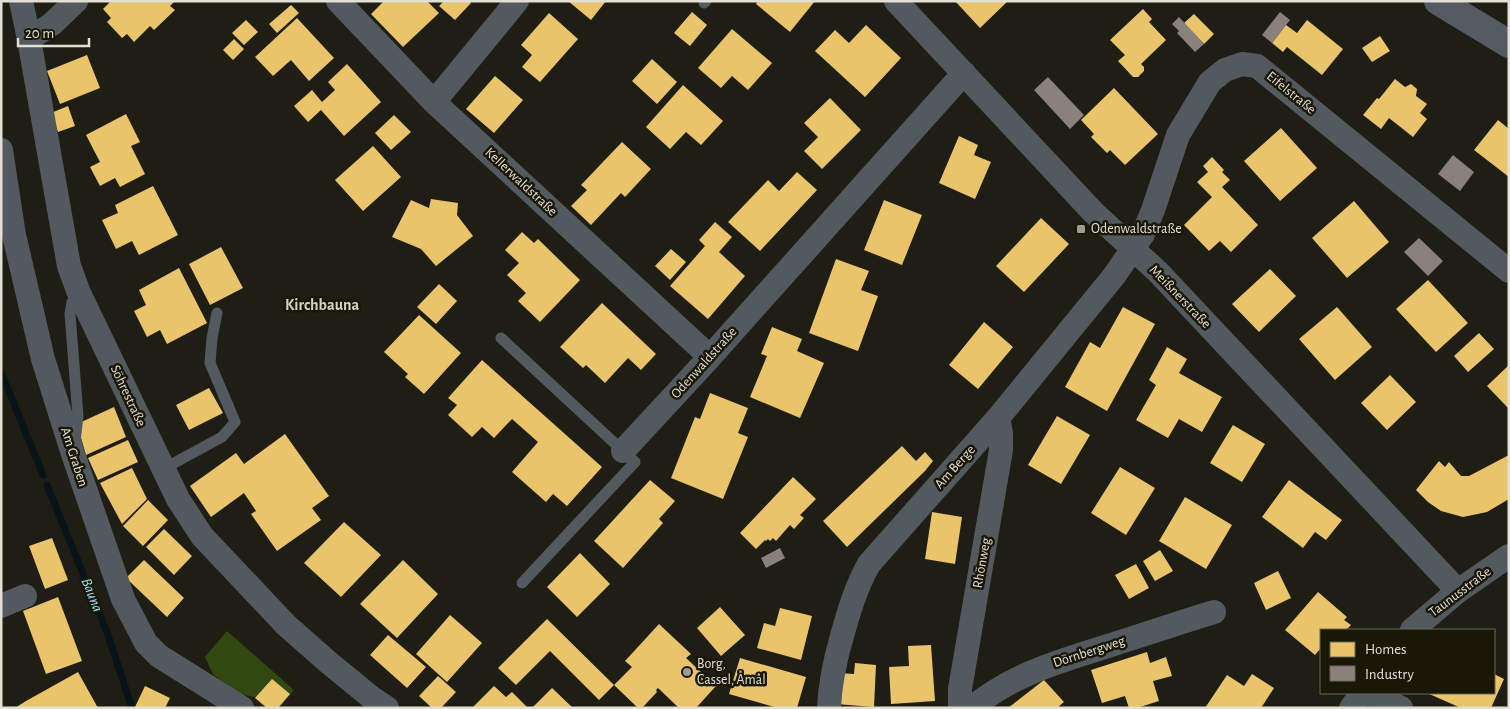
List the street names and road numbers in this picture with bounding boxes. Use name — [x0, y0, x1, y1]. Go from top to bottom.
street label: Eifelstraße — [1264, 69, 1318, 117]
street label: Kellerwaldstraße — [482, 145, 560, 219]
street label: Meißnerstraße — [1147, 263, 1213, 331]
street label: Odenwaldstraße — [668, 325, 740, 401]
street label: Söhrestraße — [108, 363, 148, 429]
street label: Am Graben — [58, 426, 90, 488]
street label: Am Berge — [932, 443, 978, 491]
street label: Rhönweg — [971, 537, 993, 589]
street label: Taunusstraße — [1426, 564, 1494, 620]
street label: Dörnbergweg — [1051, 634, 1127, 670]

